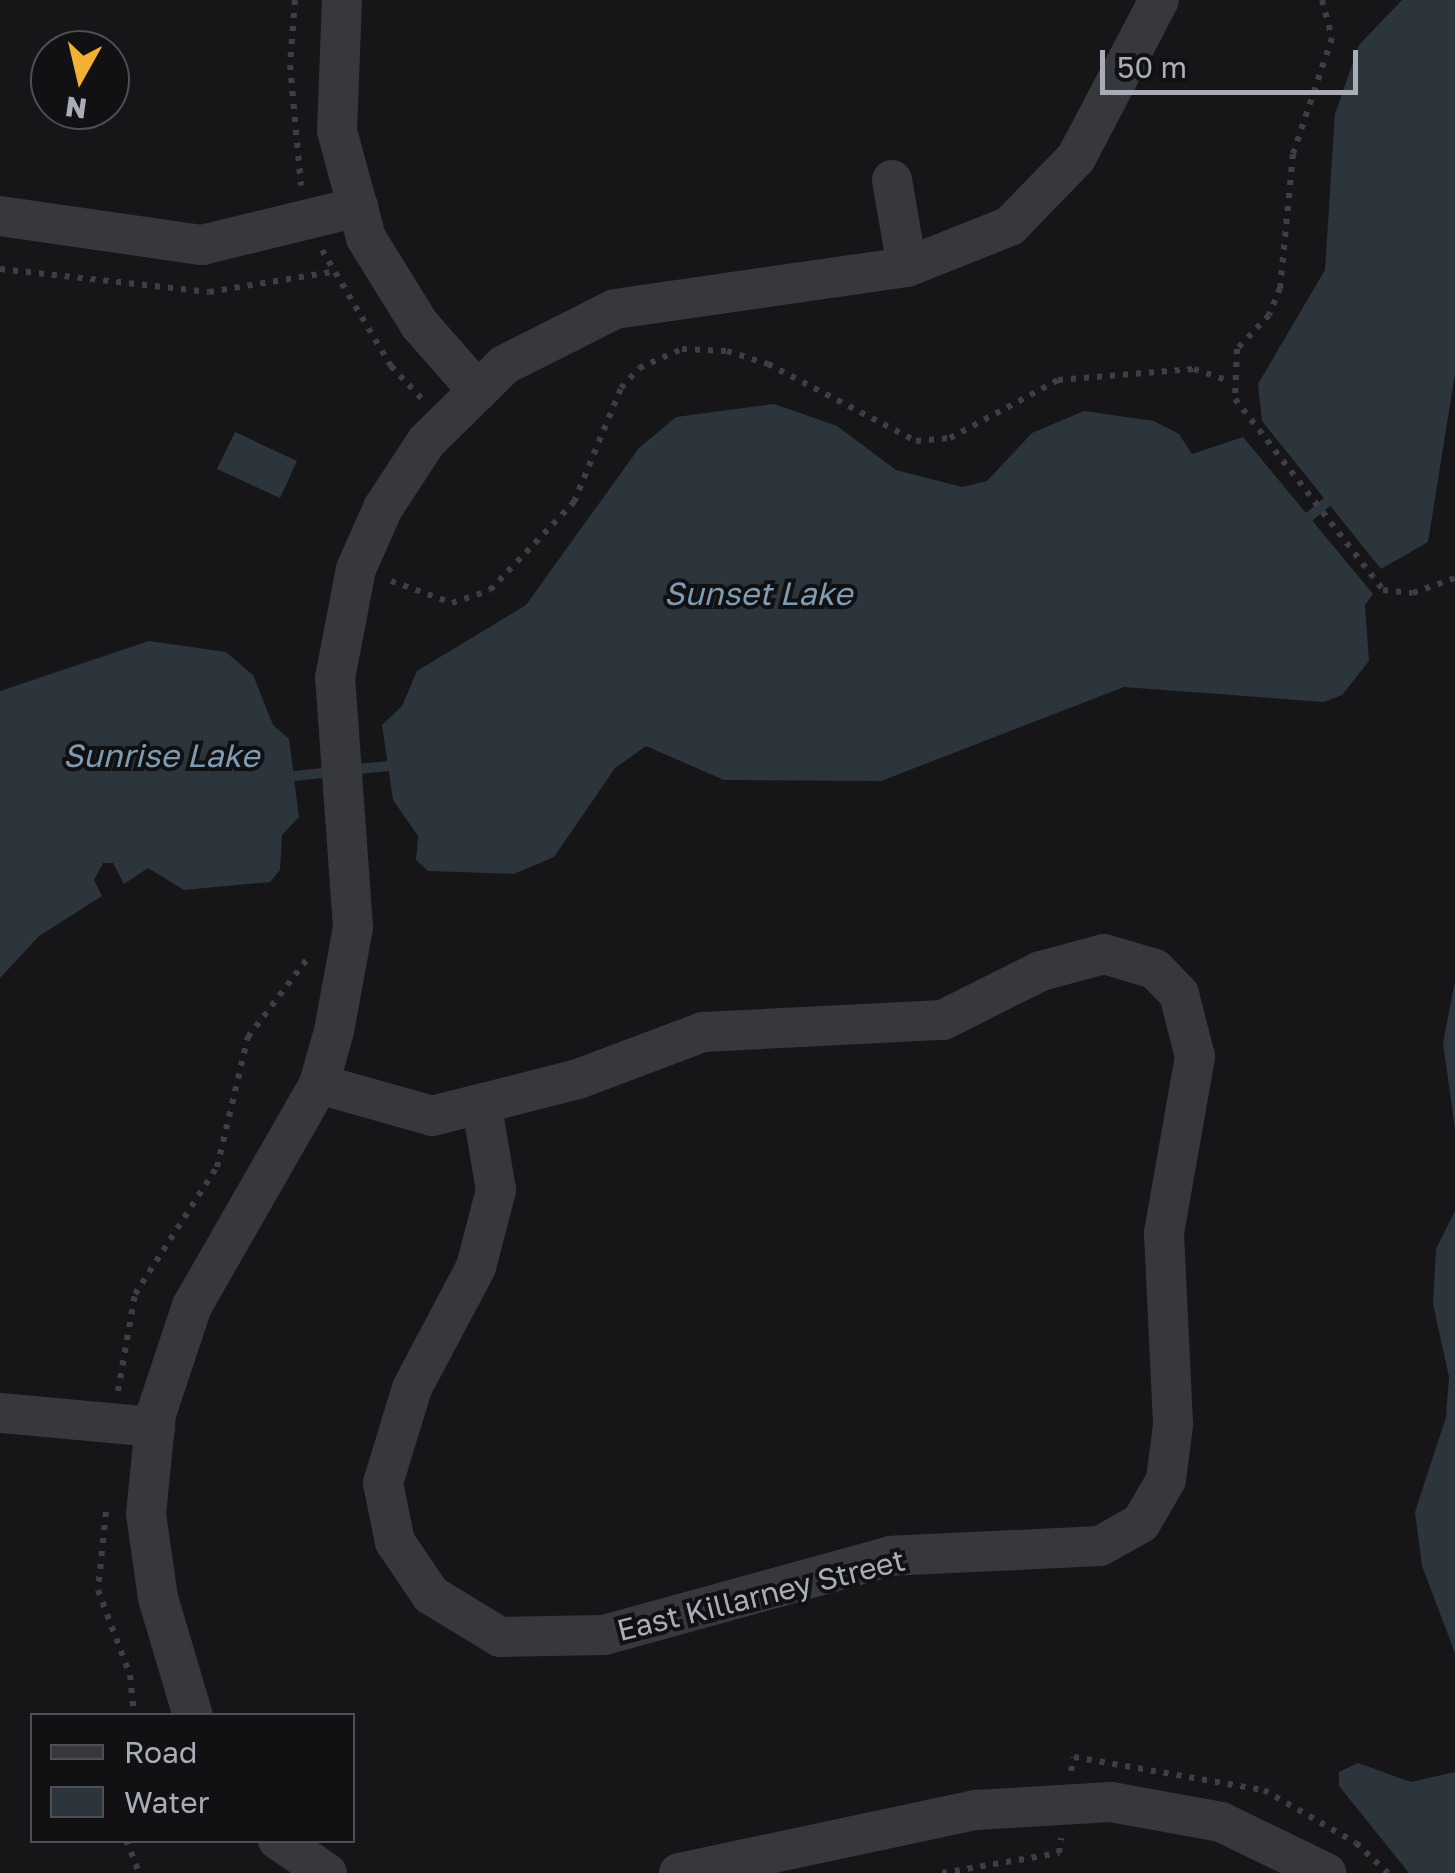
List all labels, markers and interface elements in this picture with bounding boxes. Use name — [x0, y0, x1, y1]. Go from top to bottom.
north arrow — [30, 30, 130, 130]
scale bar — [1105, 30, 1362, 92]
text: 50 m — [1117, 49, 1187, 85]
text: N — [63, 90, 89, 126]
water label: Sunset Lake — [664, 574, 852, 612]
water label: Sunrise Lake — [63, 736, 259, 774]
street label: East Killarney Street — [613, 1542, 909, 1648]
legend — [30, 1713, 355, 1843]
text: Road — [124, 1734, 198, 1770]
text: Water — [124, 1784, 209, 1820]

